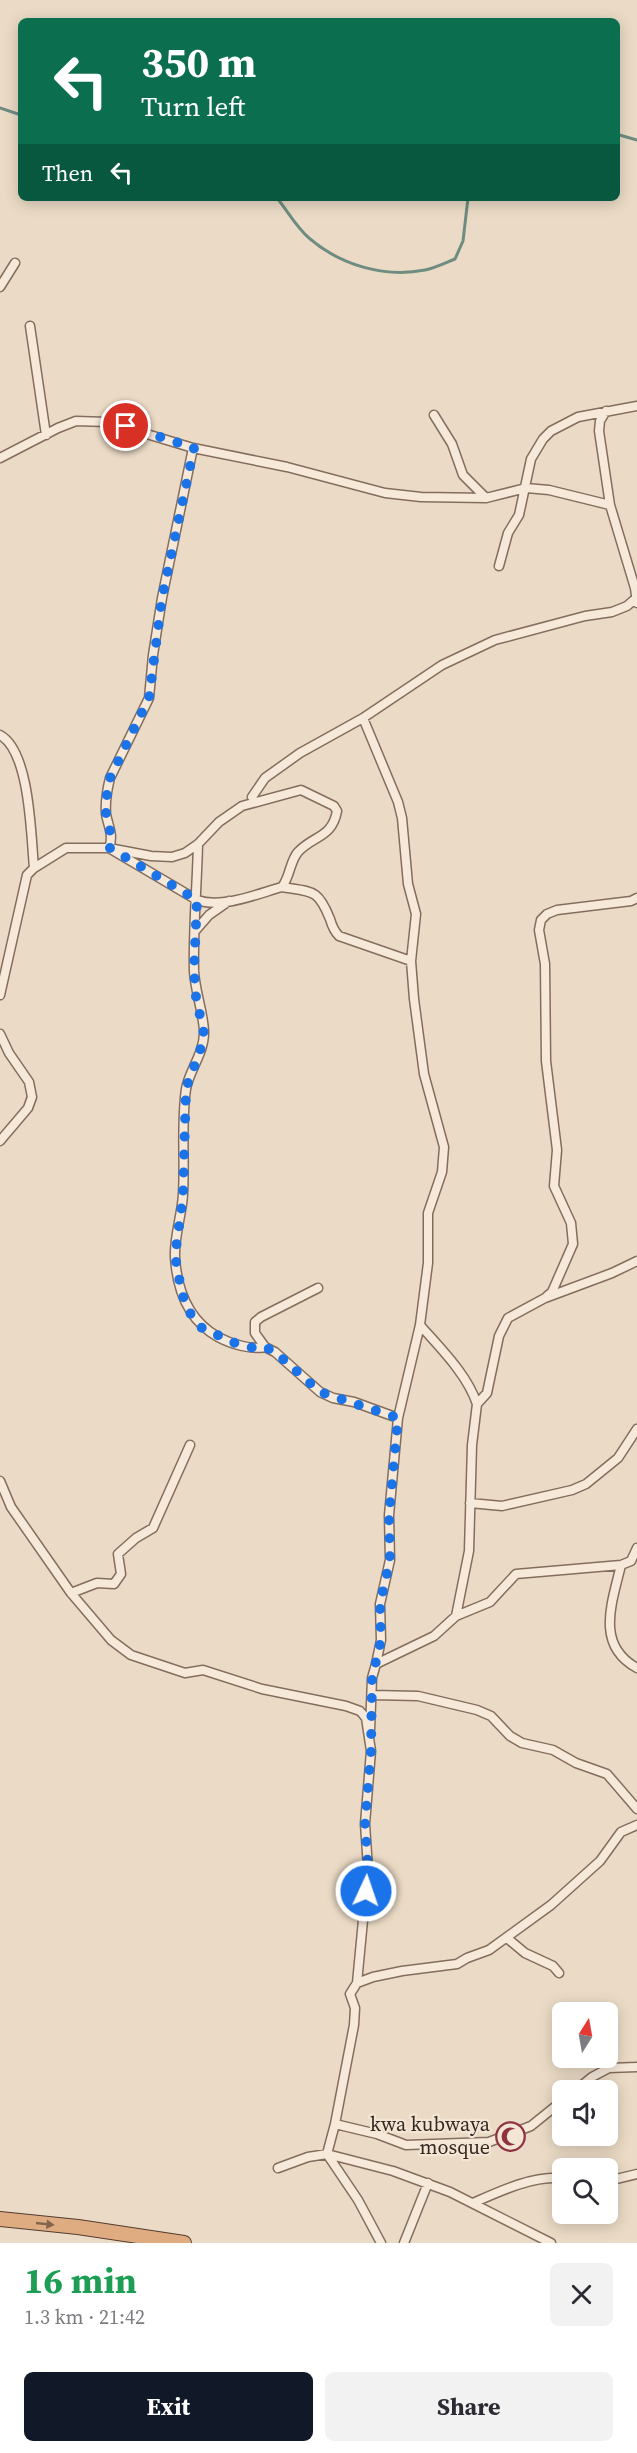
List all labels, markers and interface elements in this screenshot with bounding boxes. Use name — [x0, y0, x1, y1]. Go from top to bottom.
text: 350 m — [141, 33, 256, 91]
icon: left — [42, 42, 120, 120]
text: Turn left — [141, 88, 245, 125]
icon: left — [105, 156, 138, 189]
text: Then — [42, 158, 93, 188]
pin — [100, 400, 151, 451]
icon: arrive — [109, 409, 142, 442]
position arrow — [334, 1859, 398, 1923]
north arrow — [552, 2002, 618, 2068]
map controls — [552, 2002, 618, 2224]
button: sound — [552, 2080, 618, 2146]
place label: kwa kubwaya mosque — [370, 2110, 491, 2161]
mosque icon: kwa kubwaya mosque — [495, 2120, 527, 2152]
button: search — [552, 2158, 618, 2224]
one-way arrow — [35, 2219, 54, 2229]
text: 16 min — [24, 2256, 137, 2305]
button: close — [550, 2263, 613, 2326]
text: 1.3 km · 21:42 — [24, 2303, 145, 2331]
button: Exit — [24, 2372, 313, 2441]
button: Share — [325, 2372, 613, 2441]

